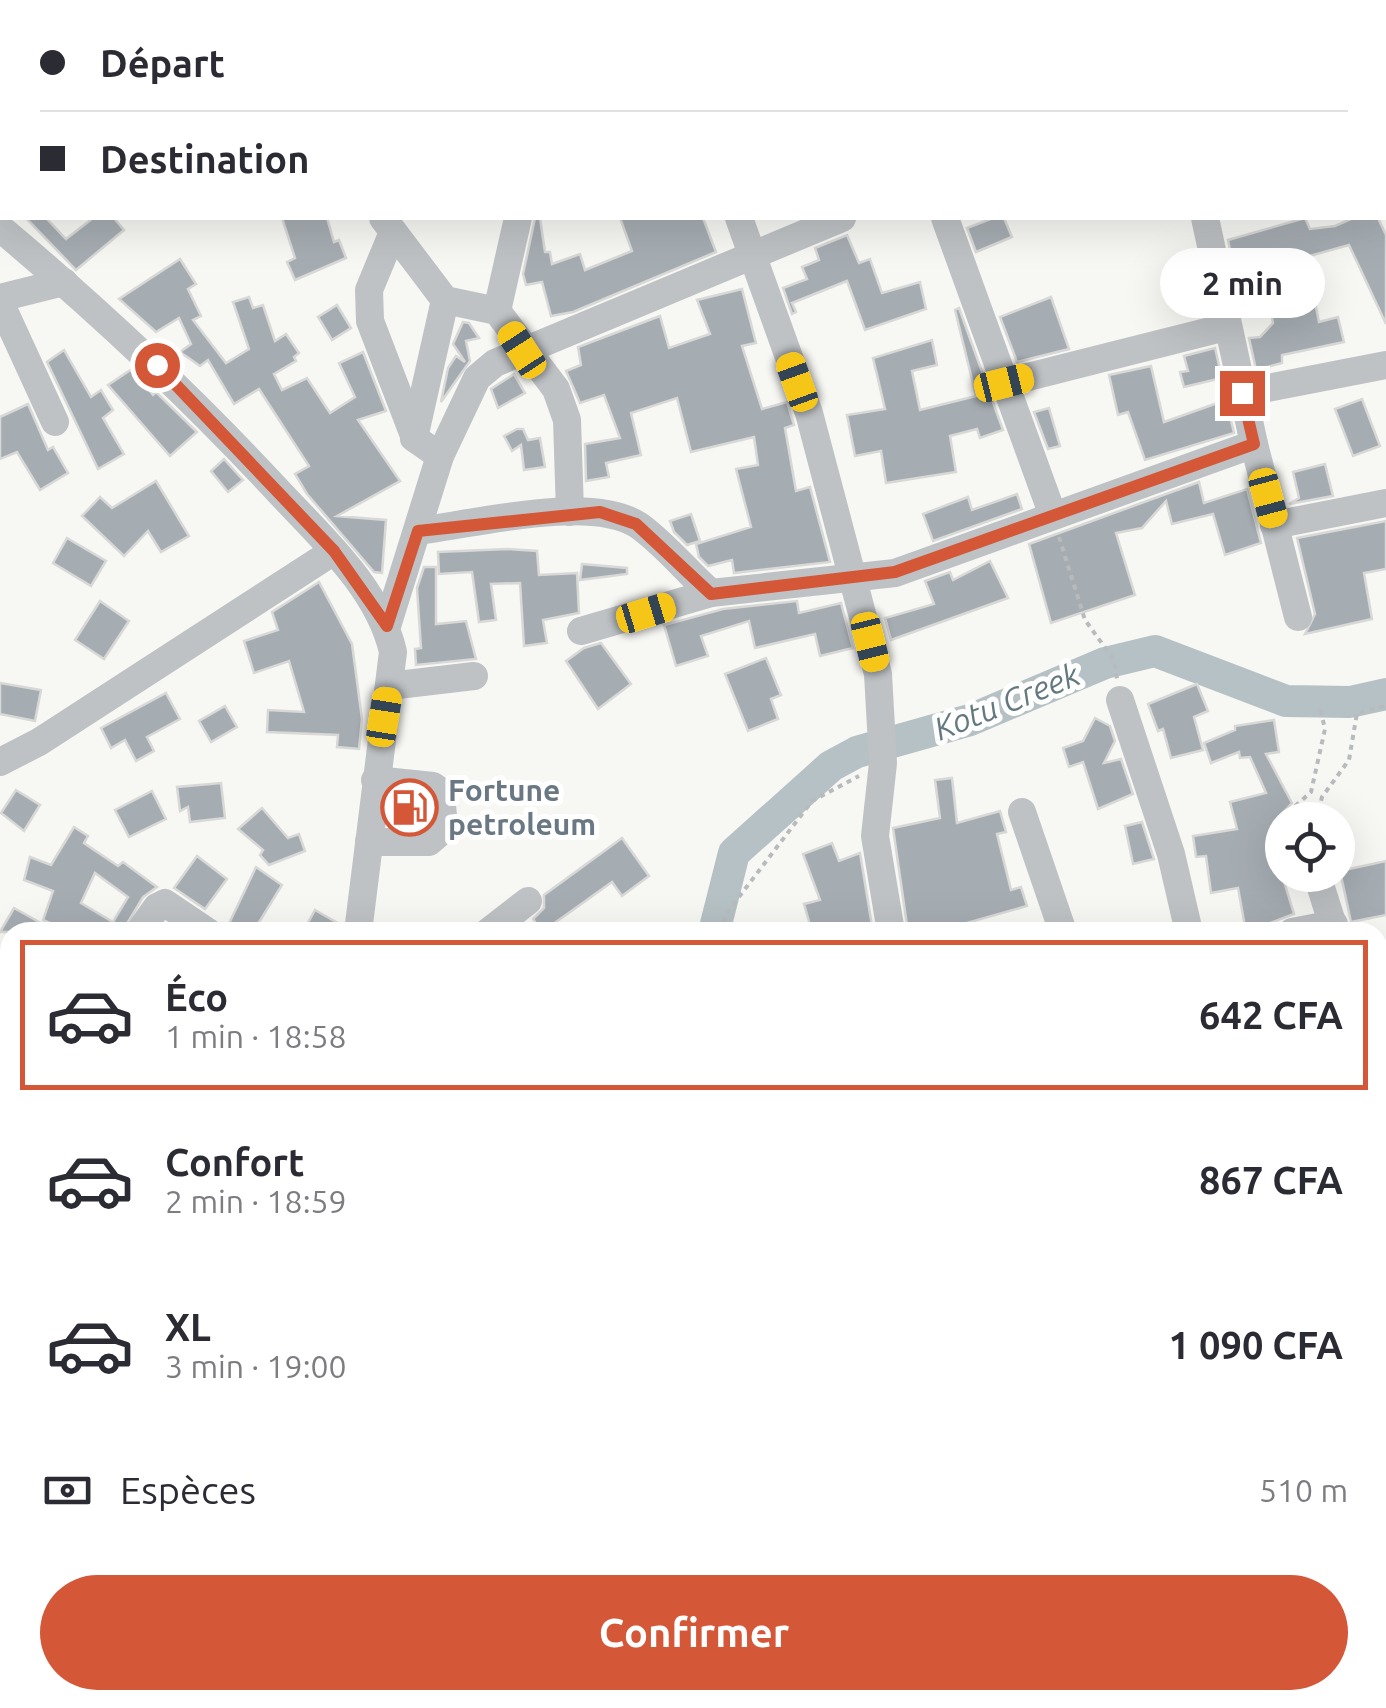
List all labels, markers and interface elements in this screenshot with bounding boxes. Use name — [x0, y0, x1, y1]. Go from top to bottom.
text: Départ — [100, 42, 225, 84]
text: Destination — [100, 138, 309, 180]
callout: 2 min — [1160, 248, 1324, 318]
text: 2 min — [1202, 265, 1283, 301]
car — [493, 317, 551, 383]
route start — [135, 343, 180, 388]
car — [773, 349, 821, 415]
car — [971, 361, 1037, 405]
route end — [1220, 371, 1265, 416]
car — [1246, 465, 1290, 531]
car — [613, 590, 679, 636]
car — [848, 609, 892, 675]
water label: Kotu Creek — [929, 655, 1085, 747]
car — [364, 685, 404, 749]
place label: Fortune petroleum — [448, 773, 596, 841]
fuel station icon: Fortune petroleum — [379, 778, 439, 838]
map controls — [1265, 802, 1355, 892]
button: locate — [1265, 802, 1355, 892]
icon: car — [45, 970, 135, 1060]
text: Éco — [165, 976, 228, 1018]
text: 642 CFA — [1199, 994, 1343, 1036]
text: 1 min · 18:58 — [165, 1018, 347, 1054]
icon: car — [45, 1135, 135, 1225]
text: Confort — [165, 1141, 304, 1183]
text: 867 CFA — [1199, 1159, 1343, 1201]
text: 2 min · 18:59 — [165, 1183, 347, 1219]
icon: car — [45, 1300, 135, 1390]
text: XL — [165, 1306, 211, 1348]
text: 1 090 CFA — [1169, 1324, 1343, 1366]
text: 3 min · 19:00 — [165, 1348, 347, 1384]
icon: cash — [40, 1463, 95, 1518]
text: Espèces — [120, 1469, 256, 1511]
text: 510 m — [1259, 1472, 1348, 1508]
button: Confirmer — [40, 1575, 1348, 1690]

